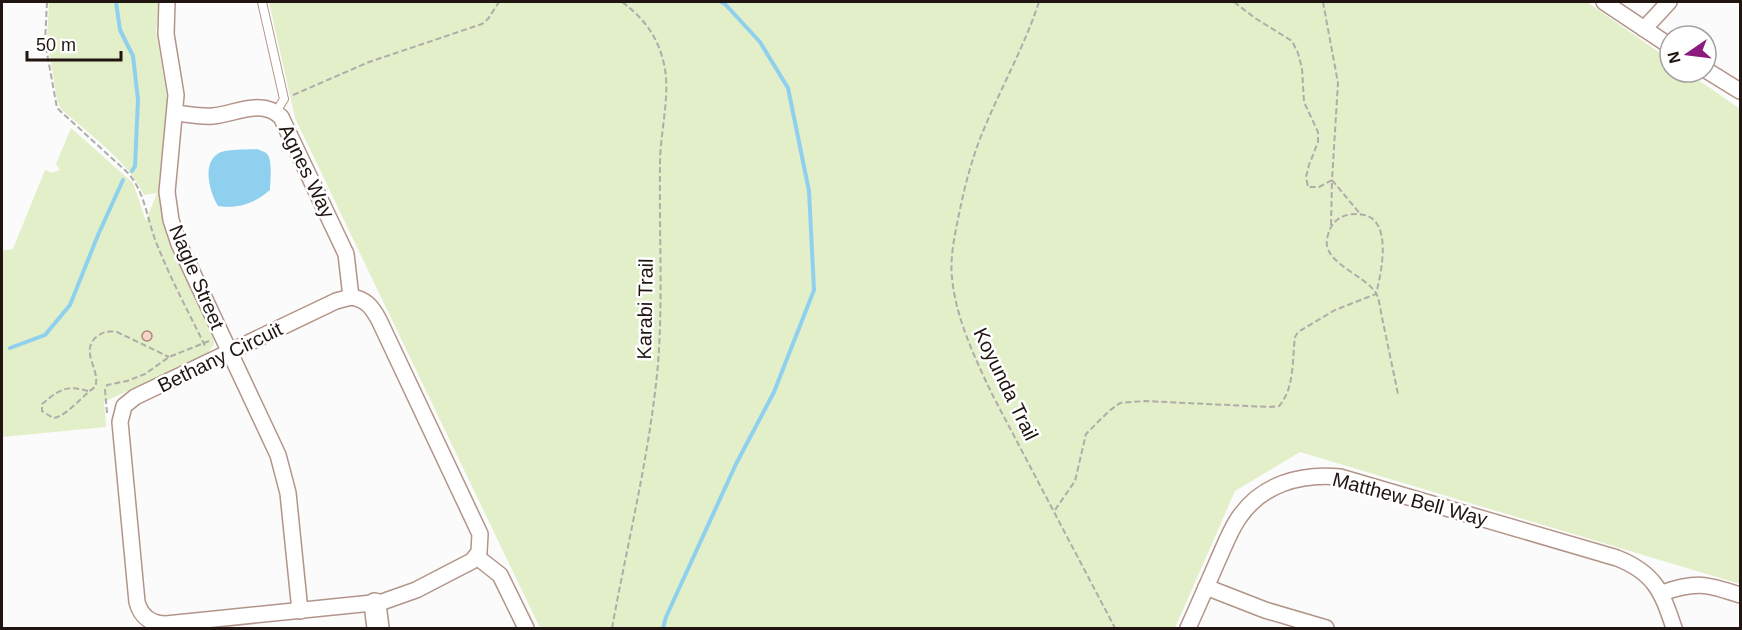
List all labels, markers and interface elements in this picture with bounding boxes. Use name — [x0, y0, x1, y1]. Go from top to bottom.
scale bar — [27, 24, 122, 62]
north arrow — [1658, 24, 1718, 84]
text: 50 m — [36, 35, 76, 55]
text: N — [1664, 50, 1684, 65]
street label: Agnes Way — [275, 121, 339, 221]
street label: Nagle Street — [165, 222, 229, 333]
street label: Karabi Trail — [633, 258, 657, 360]
street label: Bethany Circuit — [154, 317, 286, 397]
street label: Koyunda Trail — [969, 324, 1043, 444]
street label: Matthew Bell Way — [1330, 468, 1490, 530]

